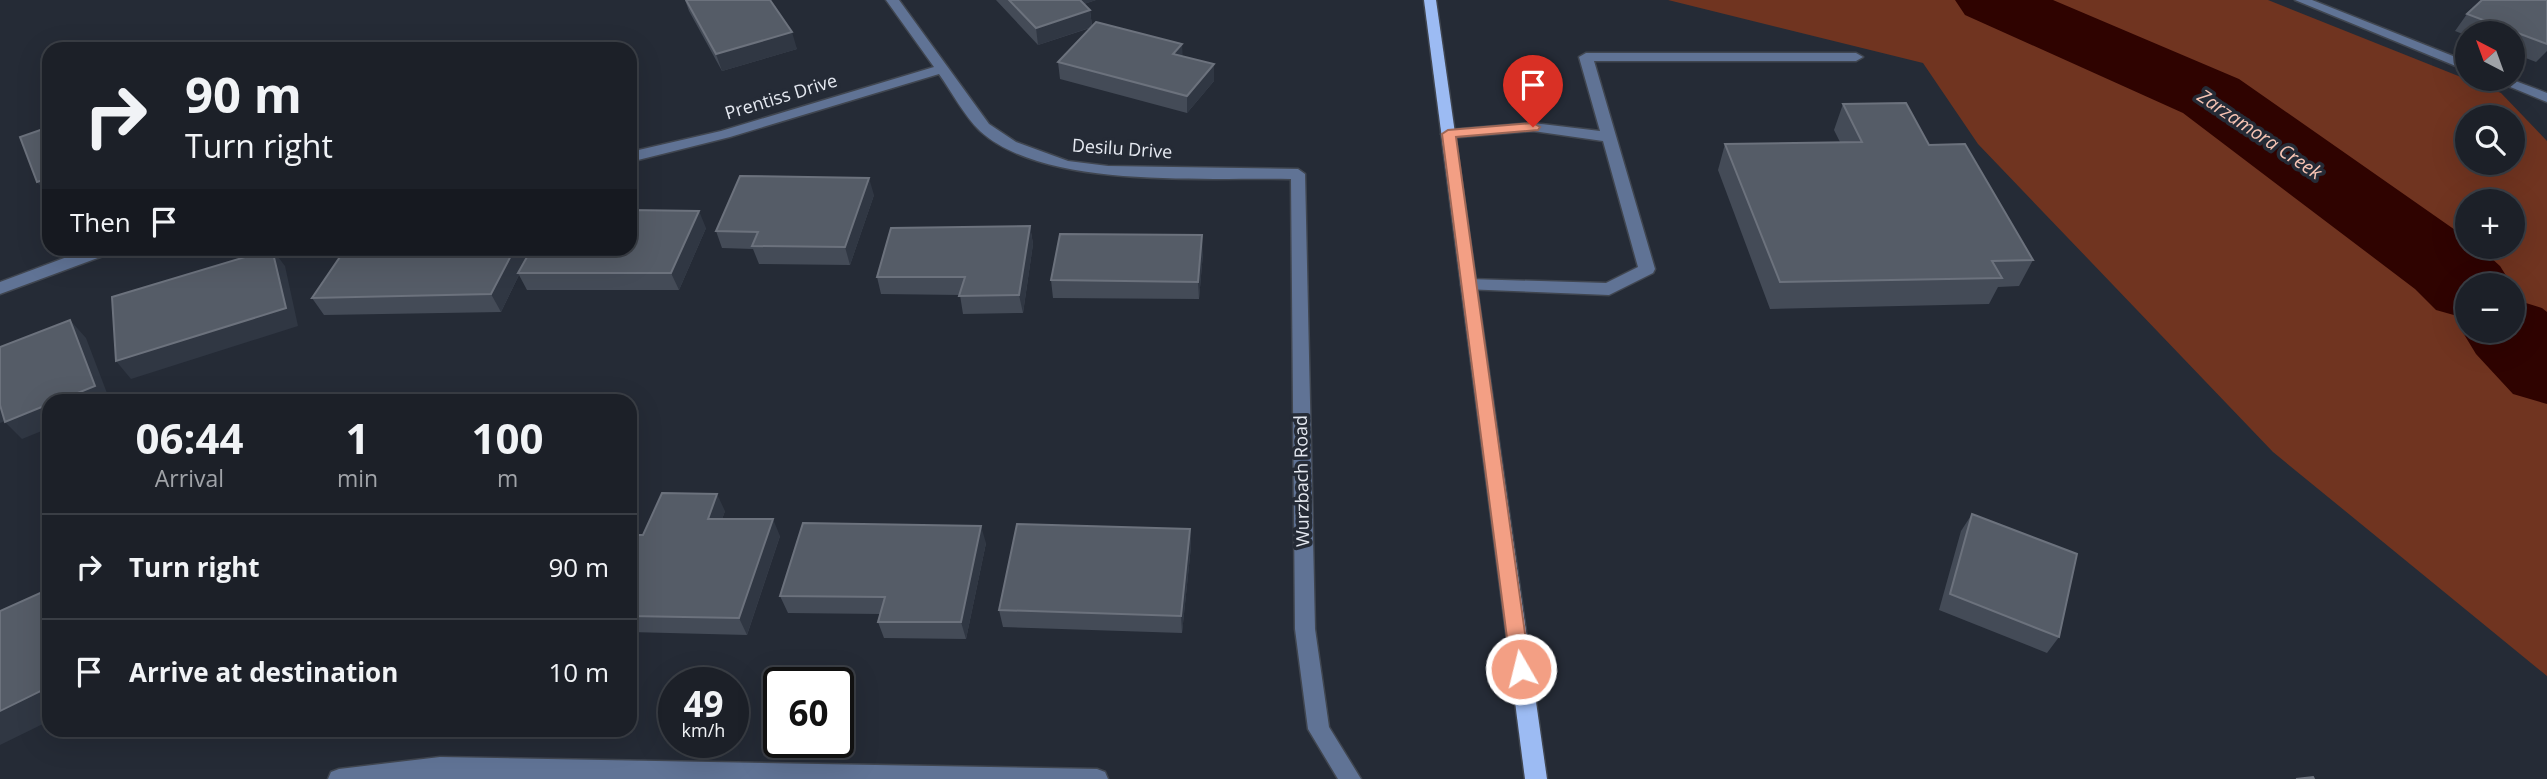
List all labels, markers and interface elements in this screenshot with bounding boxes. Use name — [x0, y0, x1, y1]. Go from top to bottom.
north arrow — [2455, 21, 2525, 91]
map controls — [2455, 21, 2525, 343]
pin — [1503, 55, 1563, 127]
text: 90 m — [185, 61, 302, 127]
icon: arrive — [1514, 66, 1552, 104]
street label: Prentiss Drive — [722, 68, 840, 125]
icon: right — [70, 70, 161, 161]
water label: Zarzamora Creek — [2192, 82, 2328, 186]
button: search — [2455, 105, 2525, 175]
text: Turn right — [185, 124, 333, 167]
street label: Desilu Drive — [1071, 133, 1173, 163]
button: + — [2455, 189, 2525, 259]
icon: arrive — [145, 203, 183, 241]
text: Then — [70, 204, 131, 240]
button: − — [2455, 273, 2525, 343]
text: 06:44 — [135, 409, 243, 466]
text: 1 — [345, 409, 370, 466]
text: 100 — [472, 409, 544, 466]
street label: Wurzbach Road — [1288, 415, 1314, 547]
text: Arrival — [155, 462, 224, 494]
text: min — [337, 462, 378, 494]
text: m — [497, 462, 518, 494]
icon: right — [70, 548, 108, 586]
text: Turn right — [129, 549, 260, 585]
text: 90 m — [548, 549, 609, 585]
position arrow — [1484, 632, 1558, 706]
icon: arrive — [70, 653, 108, 691]
text: Arrive at destination — [129, 654, 398, 690]
text: 10 m — [548, 654, 609, 690]
speed limit sign: 60 — [763, 667, 854, 758]
text: 49 — [683, 680, 724, 727]
text: km/h — [682, 718, 725, 742]

